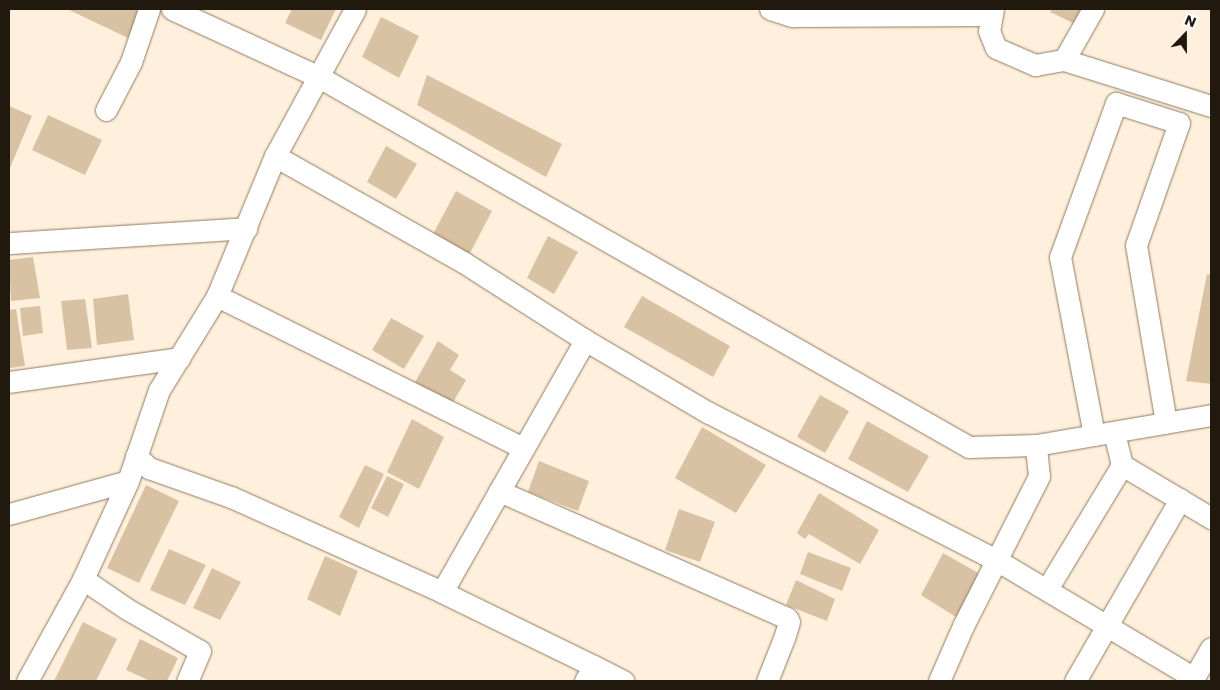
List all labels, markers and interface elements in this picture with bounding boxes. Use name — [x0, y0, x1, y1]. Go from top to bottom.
north arrow — [1160, 10, 1210, 60]
text: N — [1182, 10, 1199, 32]

